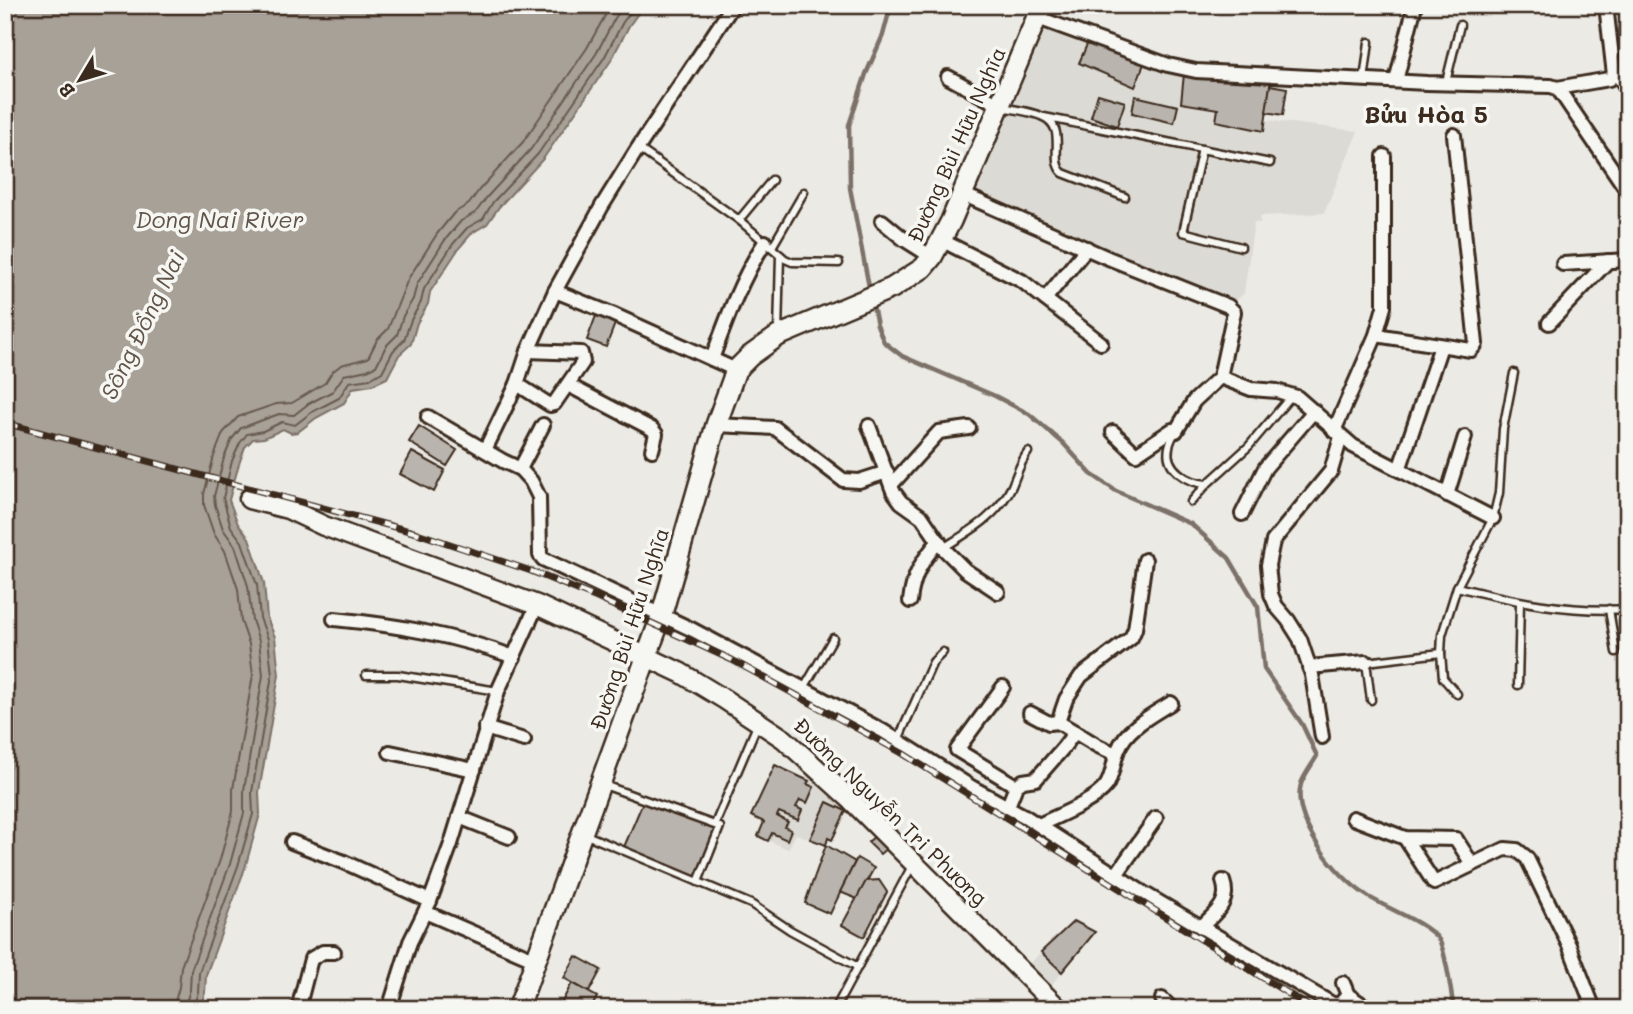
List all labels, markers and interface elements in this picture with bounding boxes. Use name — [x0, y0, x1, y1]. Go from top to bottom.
street label: Đường Bùi Hữu Nghĩa — [900, 42, 1011, 246]
north arrow — [46, 46, 116, 116]
text: B — [52, 78, 80, 104]
district label: Bửu Hòa 5 — [1364, 98, 1488, 129]
water label: Dong Nai River — [136, 204, 304, 234]
water label: Sông Đồng Nai — [93, 245, 191, 404]
street label: Đường Bùi Hữu Nghĩa — [583, 524, 674, 733]
street label: Đường Nguyễn Tri Phương — [789, 711, 994, 911]

